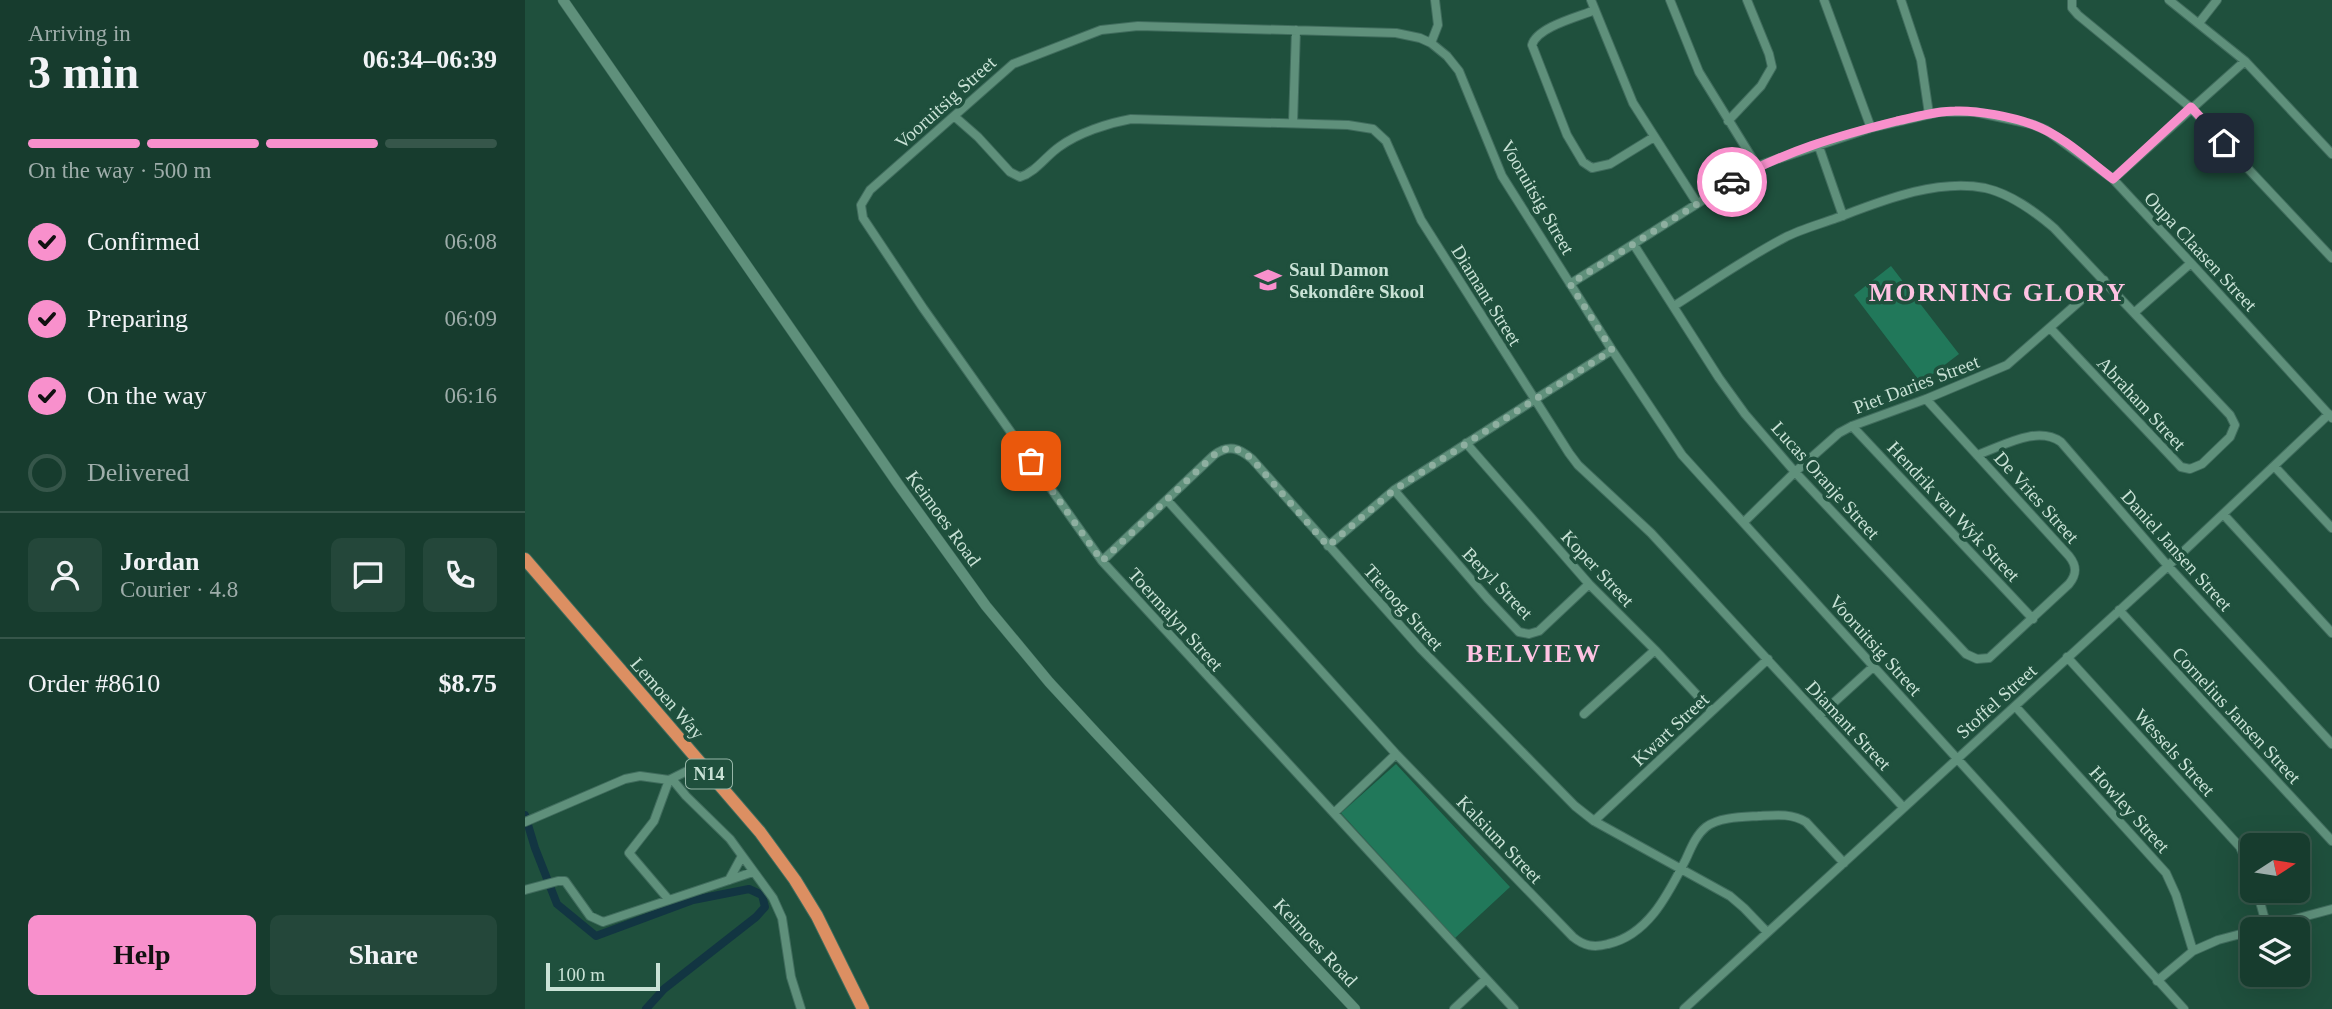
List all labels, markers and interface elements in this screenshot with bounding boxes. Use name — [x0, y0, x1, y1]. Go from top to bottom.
text: Arriving in — [28, 21, 131, 46]
text: 06:34–06:39 — [363, 45, 497, 74]
text: 3 min — [28, 47, 139, 98]
street label: Vooruitsig Street — [891, 51, 1000, 153]
pin — [2194, 113, 2254, 173]
icon: home — [2205, 124, 2243, 162]
street label: Vooruitsig Street — [1496, 137, 1579, 259]
courier — [1697, 147, 1767, 217]
text: On the way · 500 m — [28, 158, 211, 183]
icon: car — [1713, 163, 1751, 201]
street label: Oupa Claasen Street — [2140, 187, 2262, 316]
icon: check — [28, 223, 66, 261]
text: Confirmed — [87, 227, 200, 256]
text: 06:08 — [445, 229, 497, 254]
street label: Diamant Street — [1447, 241, 1526, 350]
place label: Saul Damon Sekondêre Skool — [1289, 259, 1424, 302]
school or university icon: Saul Damon Sekondêre Skool — [1253, 265, 1283, 295]
district label: MORNING GLORY — [1869, 278, 2127, 307]
icon: check — [28, 300, 66, 338]
text: Preparing — [87, 304, 188, 333]
text: 06:09 — [445, 306, 497, 331]
street label: Piet Daries Street — [1850, 351, 1983, 418]
street label: Abraham Street — [2093, 352, 2191, 455]
icon: check — [28, 377, 66, 415]
text: On the way — [87, 381, 207, 410]
text: 06:16 — [445, 383, 497, 408]
street label: Lucas Oranje Street — [1767, 417, 1884, 544]
pin — [1001, 431, 1061, 491]
street label: Hendrik van Wyk Street — [1883, 437, 2024, 586]
icon: bag — [1012, 442, 1050, 480]
street label: De Vries Street — [1990, 447, 2084, 548]
text: Delivered — [87, 458, 190, 487]
street label: Keimoes Road — [902, 467, 985, 570]
street label: Daniel Jansen Street — [2117, 486, 2237, 616]
street label: Koper Street — [1557, 526, 1639, 611]
button: person — [28, 538, 102, 612]
button: chat — [331, 538, 405, 612]
button: phone — [423, 538, 497, 612]
street label: Beryl Street — [1458, 543, 1537, 624]
text: Jordan — [120, 547, 199, 576]
street label: Tieroog Street — [1360, 560, 1448, 655]
street label: Toermalyn Street — [1124, 564, 1228, 676]
text: Courier · 4.8 — [120, 577, 238, 602]
street label: Vooruitsig Street — [1825, 591, 1927, 700]
district label: BELVIEW — [1466, 639, 1602, 668]
street label: Cornelius Jansen Street — [2168, 643, 2306, 788]
street label: Lemoen Way — [627, 653, 709, 744]
street label: Stoffel Street — [1952, 659, 2041, 743]
text: Order #8610 — [28, 669, 160, 698]
text: $8.75 — [439, 669, 497, 698]
street label: Diamant Street — [1802, 676, 1896, 775]
street label: Kwart Street — [1628, 688, 1713, 770]
street label: Wessels Street — [2130, 705, 2220, 801]
road number: N14 — [686, 760, 732, 788]
street label: Howley Street — [2085, 762, 2174, 857]
street label: Kalsium Street — [1453, 791, 1547, 888]
north arrow — [2240, 833, 2310, 903]
map controls — [2240, 833, 2310, 987]
street label: Keimoes Road — [1270, 894, 1362, 991]
button: Help — [28, 915, 256, 995]
button: Share — [270, 915, 497, 995]
button: layers — [2240, 917, 2310, 987]
scale bar — [546, 960, 660, 992]
text: 100 m — [557, 964, 605, 985]

